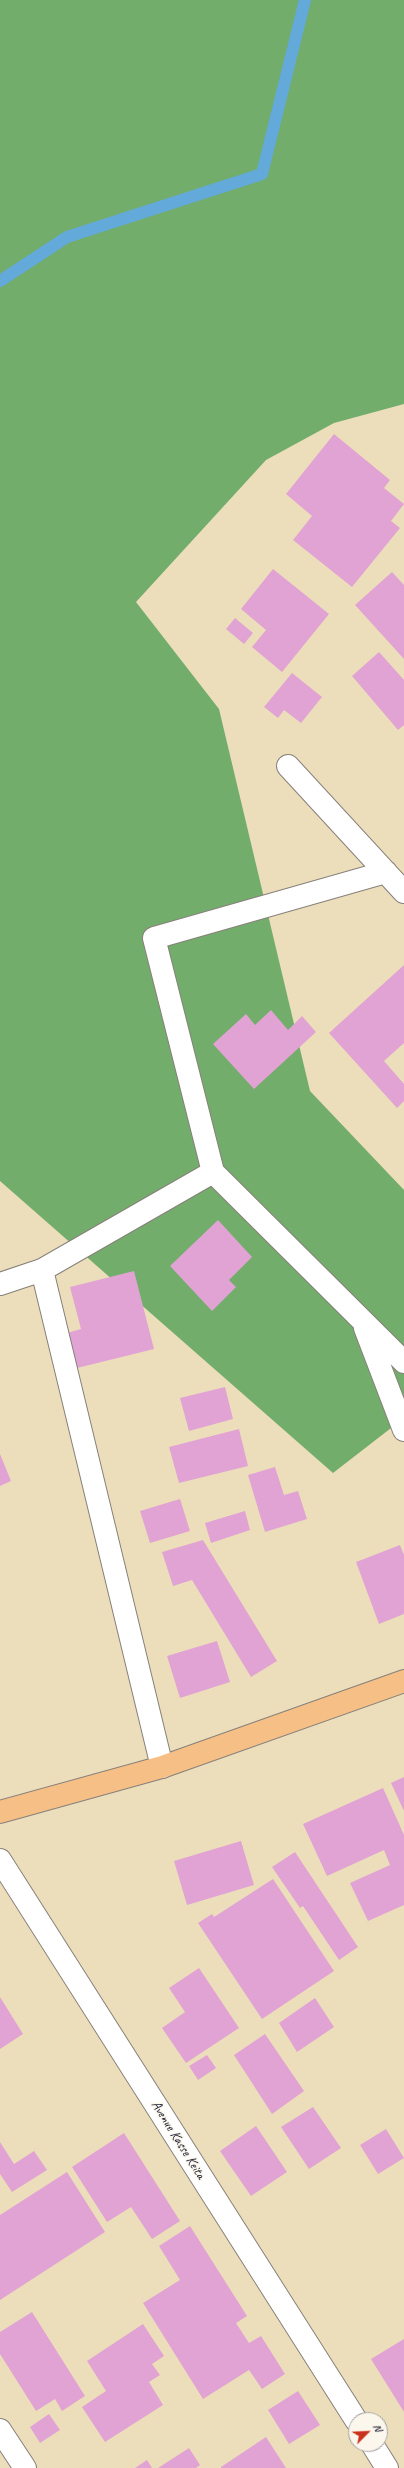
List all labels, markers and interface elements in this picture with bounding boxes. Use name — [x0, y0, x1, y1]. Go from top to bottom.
street label: Avenue Kasse Keita — [147, 2098, 209, 2182]
north arrow — [348, 2412, 388, 2452]
text: N — [370, 2422, 386, 2433]

